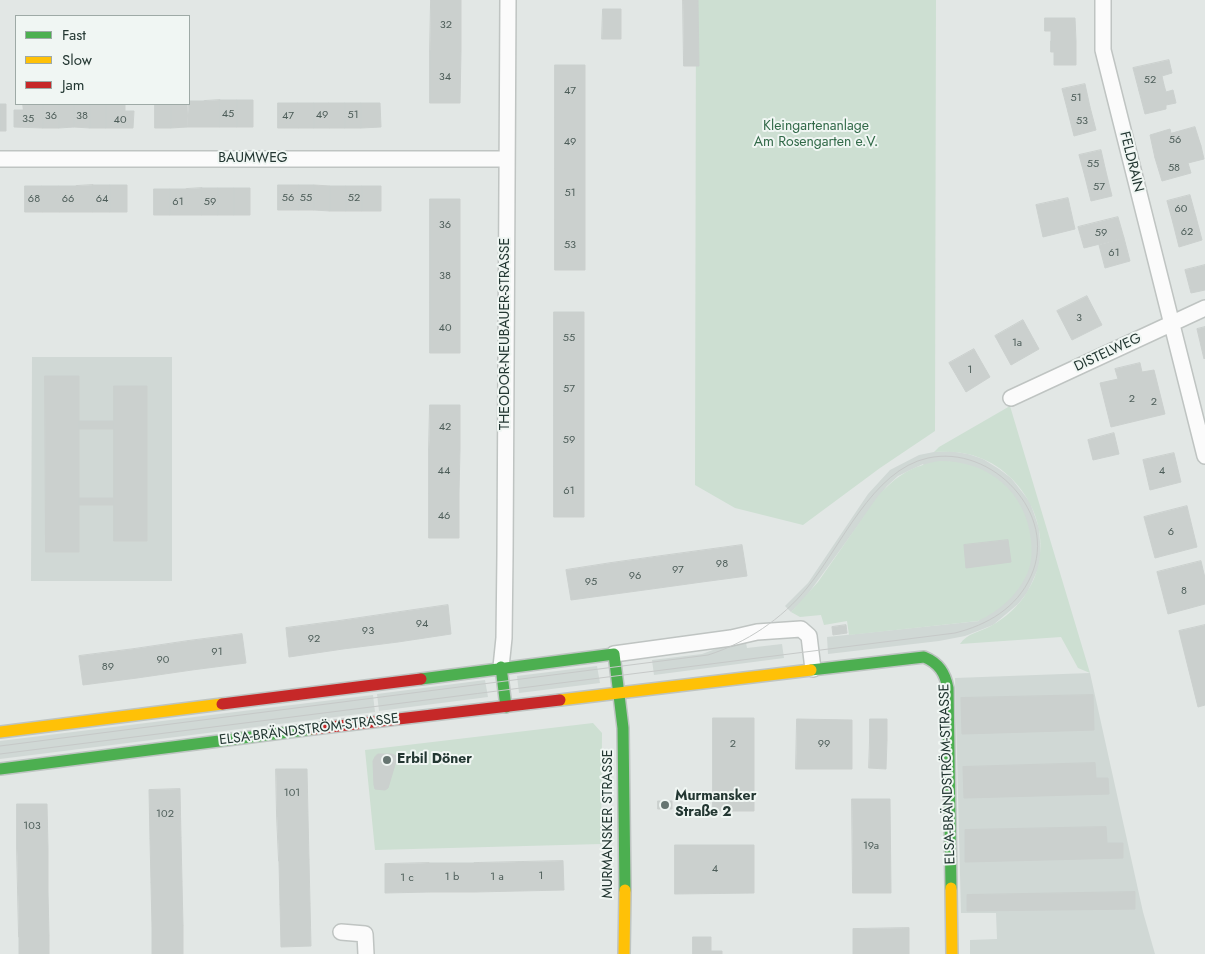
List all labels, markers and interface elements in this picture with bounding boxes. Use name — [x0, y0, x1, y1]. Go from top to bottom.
legend — [15, 15, 190, 105]
house number: 32 — [440, 18, 452, 32]
text: Fast — [62, 24, 86, 46]
text: Slow — [62, 49, 92, 71]
house number: 34 — [439, 70, 451, 84]
house number: 52 — [1144, 73, 1156, 87]
text: Jam — [62, 74, 85, 96]
house number: 47 — [564, 84, 576, 98]
house number: 51 — [1070, 91, 1082, 105]
house number: 45 — [222, 107, 234, 121]
house number: 49 — [316, 108, 328, 122]
house number: 51 — [347, 108, 359, 122]
house number: 36 — [45, 109, 57, 123]
house number: 38 — [76, 109, 88, 123]
house number: 47 — [282, 109, 294, 123]
house number: 35 — [22, 112, 34, 126]
house number: 40 — [113, 113, 127, 127]
house number: 53 — [1076, 114, 1088, 128]
park label: Kleingartenanlage Am Rosengarten e.V. — [754, 119, 878, 152]
street label: FELDRAIN — [1115, 130, 1147, 194]
house number: 56 — [1169, 133, 1181, 147]
house number: 49 — [564, 135, 576, 149]
street label: BAUMWEG — [218, 151, 288, 167]
house number: 55 — [1087, 157, 1099, 171]
house number: 58 — [1168, 161, 1180, 175]
house number: 57 — [1093, 180, 1105, 194]
house number: 51 — [564, 186, 576, 200]
house number: 56 — [282, 191, 294, 205]
house number: 55 — [300, 191, 312, 205]
house number: 52 — [348, 191, 360, 205]
house number: 68 — [28, 192, 40, 206]
house number: 66 — [62, 192, 74, 206]
house number: 64 — [96, 192, 108, 206]
house number: 61 — [172, 195, 184, 209]
house number: 59 — [204, 195, 216, 209]
house number: 60 — [1175, 202, 1187, 216]
house number: 36 — [439, 218, 451, 232]
house number: 62 — [1181, 225, 1193, 239]
house number: 59 — [1095, 226, 1107, 240]
street label: THEODOR-NEUBAUER-STRASSE — [498, 238, 514, 430]
house number: 53 — [564, 238, 576, 252]
house number: 61 — [1108, 246, 1120, 260]
house number: 38 — [439, 269, 451, 283]
house number: 3 — [1076, 311, 1082, 325]
house number: 40 — [438, 321, 452, 335]
street label: DISTELWEG — [1072, 330, 1144, 376]
house number: 55 — [563, 331, 575, 345]
house number: 1a — [1012, 336, 1022, 350]
house number: 1 — [968, 363, 972, 377]
house number: 57 — [563, 382, 575, 396]
house number: 2 — [1129, 392, 1135, 406]
house number: 2 — [1151, 395, 1157, 409]
house number: 42 — [439, 420, 451, 434]
house number: 59 — [563, 433, 575, 447]
house number: 44 — [438, 464, 450, 478]
house number: 4 — [1159, 464, 1165, 478]
house number: 61 — [563, 484, 575, 498]
house number: 46 — [438, 509, 450, 523]
house number: 6 — [1168, 525, 1174, 539]
house number: 98 — [716, 557, 728, 571]
house number: 97 — [672, 563, 684, 577]
house number: 96 — [629, 569, 641, 583]
house number: 95 — [585, 575, 597, 589]
house number: 8 — [1181, 584, 1187, 598]
house number: 94 — [416, 617, 428, 631]
house number: 93 — [362, 624, 374, 638]
house number: 92 — [308, 632, 320, 646]
house number: 91 — [211, 645, 223, 659]
house number: 90 — [157, 653, 169, 667]
house number: 89 — [102, 660, 114, 674]
street label: ELSA-BRÄNDSTRÖM-STRASSE — [936, 683, 960, 865]
street label: ELSA-BRÄNDSTRÖM-STRASSE — [218, 711, 400, 749]
house number: 2 — [730, 737, 736, 751]
house number: 99 — [818, 737, 830, 751]
street label: MURMANSKER STRASSE — [601, 749, 617, 899]
place label: Erbil Döner — [397, 752, 472, 768]
marker: Erbil Döner — [381, 754, 393, 766]
house number: 101 — [284, 786, 300, 800]
place label: Murmansker Straße 2 — [675, 789, 756, 822]
marker: Murmansker Straße 2 — [659, 799, 671, 811]
house number: 102 — [156, 807, 174, 821]
house number: 103 — [23, 819, 41, 833]
house number: 19a — [863, 839, 879, 853]
house number: 4 — [712, 862, 718, 876]
house number: 1 — [539, 869, 543, 883]
house number: 1 b — [445, 870, 459, 884]
house number: 1 a — [490, 870, 504, 884]
house number: 1 c — [400, 871, 414, 885]

